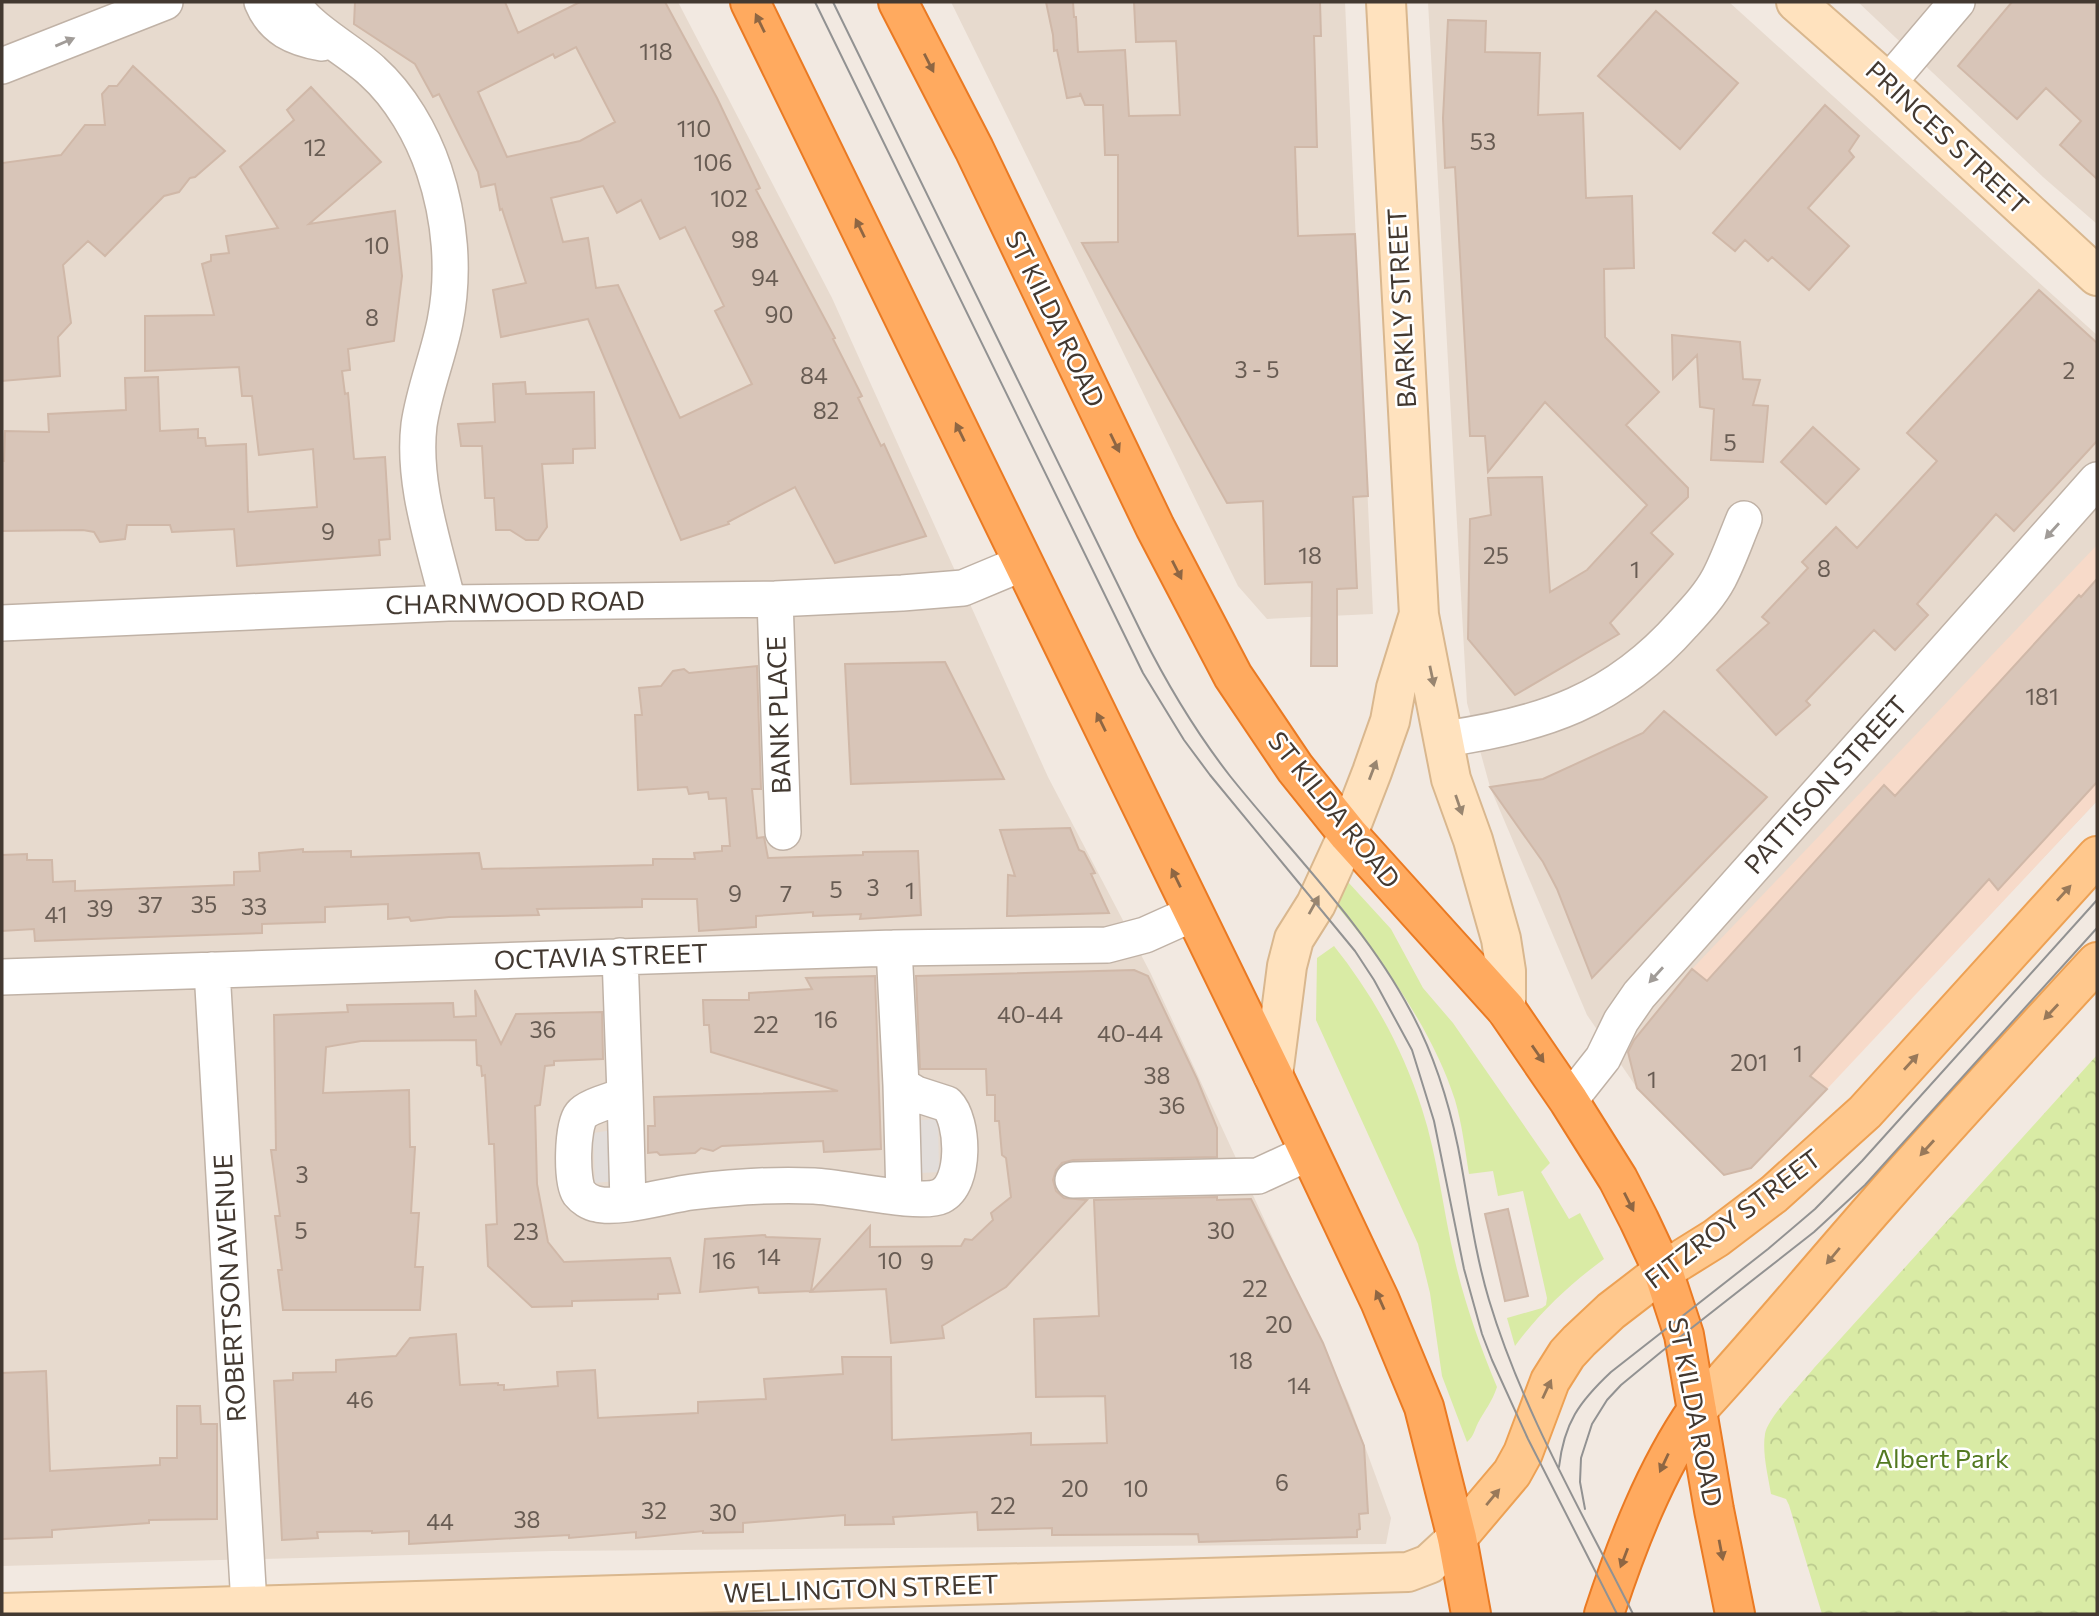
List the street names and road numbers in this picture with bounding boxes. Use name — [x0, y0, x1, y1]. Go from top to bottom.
street label: PRINCES STREET — [1860, 54, 2036, 220]
street label: BARKLY STREET — [1380, 207, 1421, 409]
street label: ST KILDA ROAD — [1000, 225, 1112, 411]
street label: CHARNWOOD ROAD — [385, 584, 645, 619]
street label: BANK PLACE — [759, 635, 796, 795]
street label: PATTISON STREET — [1737, 689, 1913, 879]
street label: ST KILDA ROAD — [1263, 725, 1408, 893]
street label: OCTAVIA STREET — [493, 936, 708, 975]
street label: FITZROY STREET — [1638, 1142, 1826, 1294]
street label: ROBERTSON AVENUE — [206, 1153, 251, 1423]
street label: ST KILDA ROAD — [1663, 1315, 1730, 1509]
street label: WELLINGTON STREET — [723, 1567, 999, 1608]

